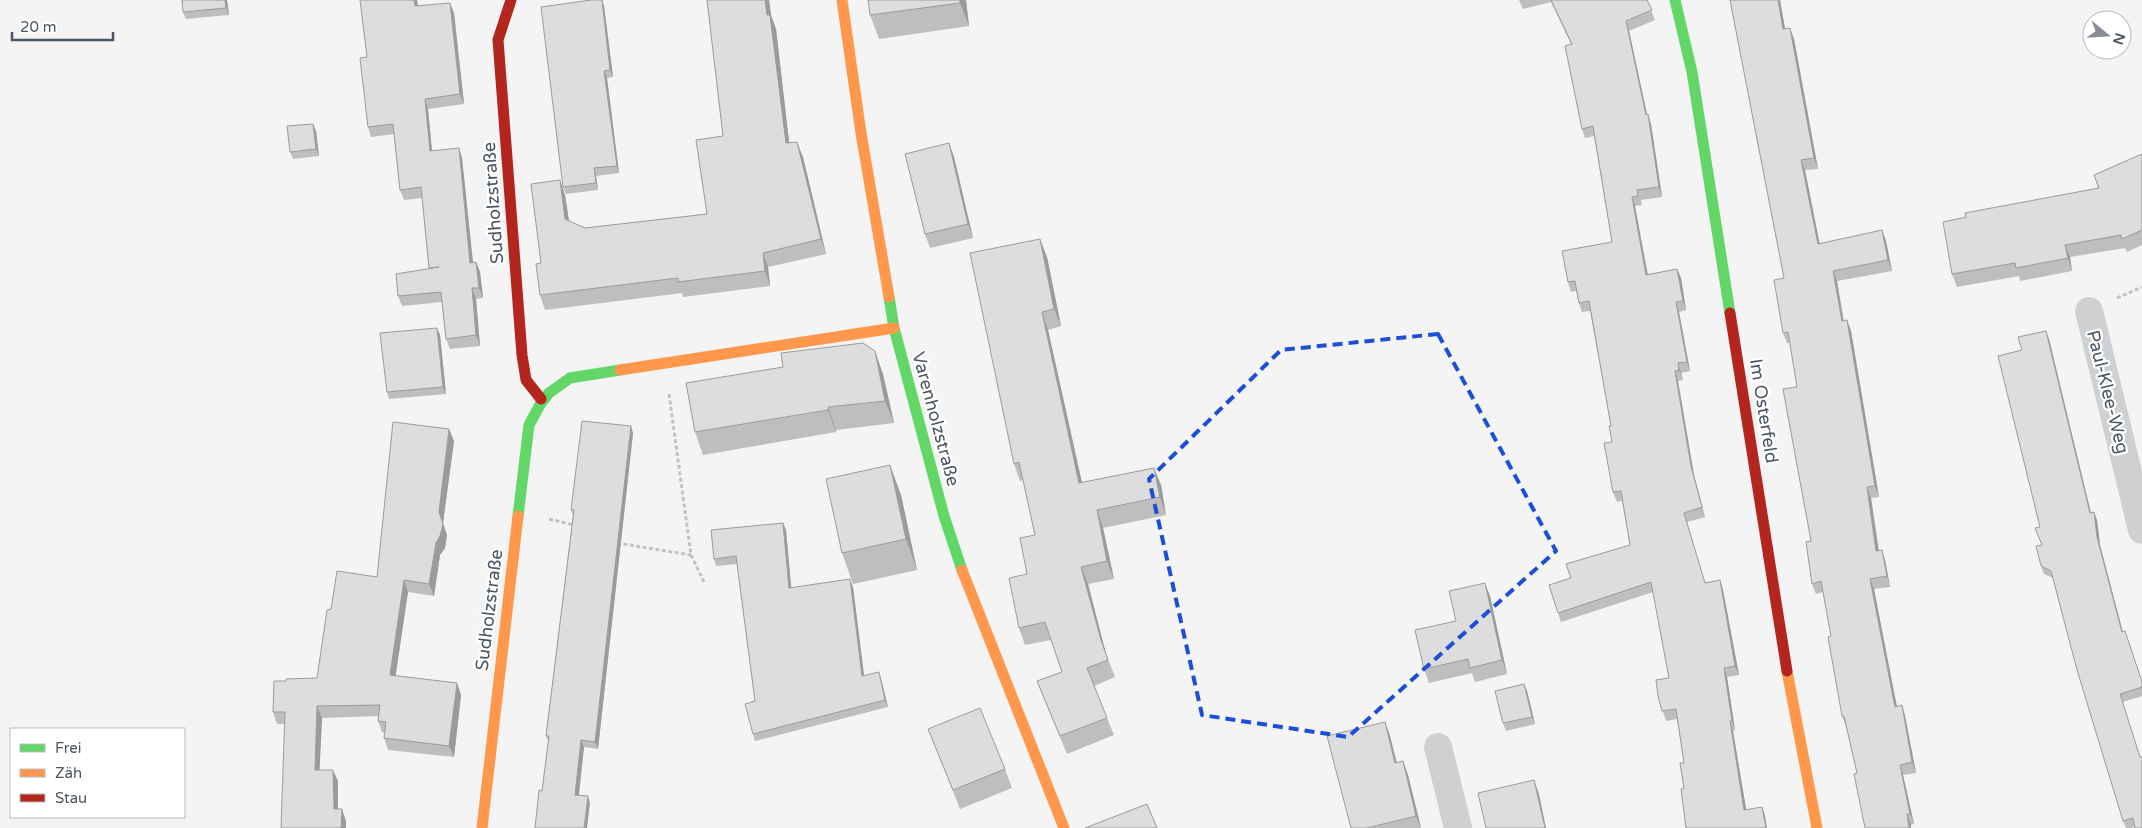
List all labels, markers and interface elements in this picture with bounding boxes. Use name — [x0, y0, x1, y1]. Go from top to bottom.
scale bar — [12, 10, 114, 42]
north arrow — [2082, 10, 2132, 60]
text: 20 m — [20, 18, 57, 36]
text: N — [2109, 31, 2129, 47]
street label: Sudholzstraße — [478, 141, 508, 265]
street label: Paul-Klee-Weg — [2082, 328, 2134, 456]
street label: Varenholzstraße — [907, 349, 965, 489]
street label: Im Osterfeld — [1745, 357, 1783, 465]
street label: Sudholzstraße — [471, 548, 507, 672]
legend — [10, 728, 185, 818]
text: Frei — [55, 739, 81, 757]
text: Zäh — [55, 764, 82, 782]
text: Stau — [55, 789, 87, 807]

